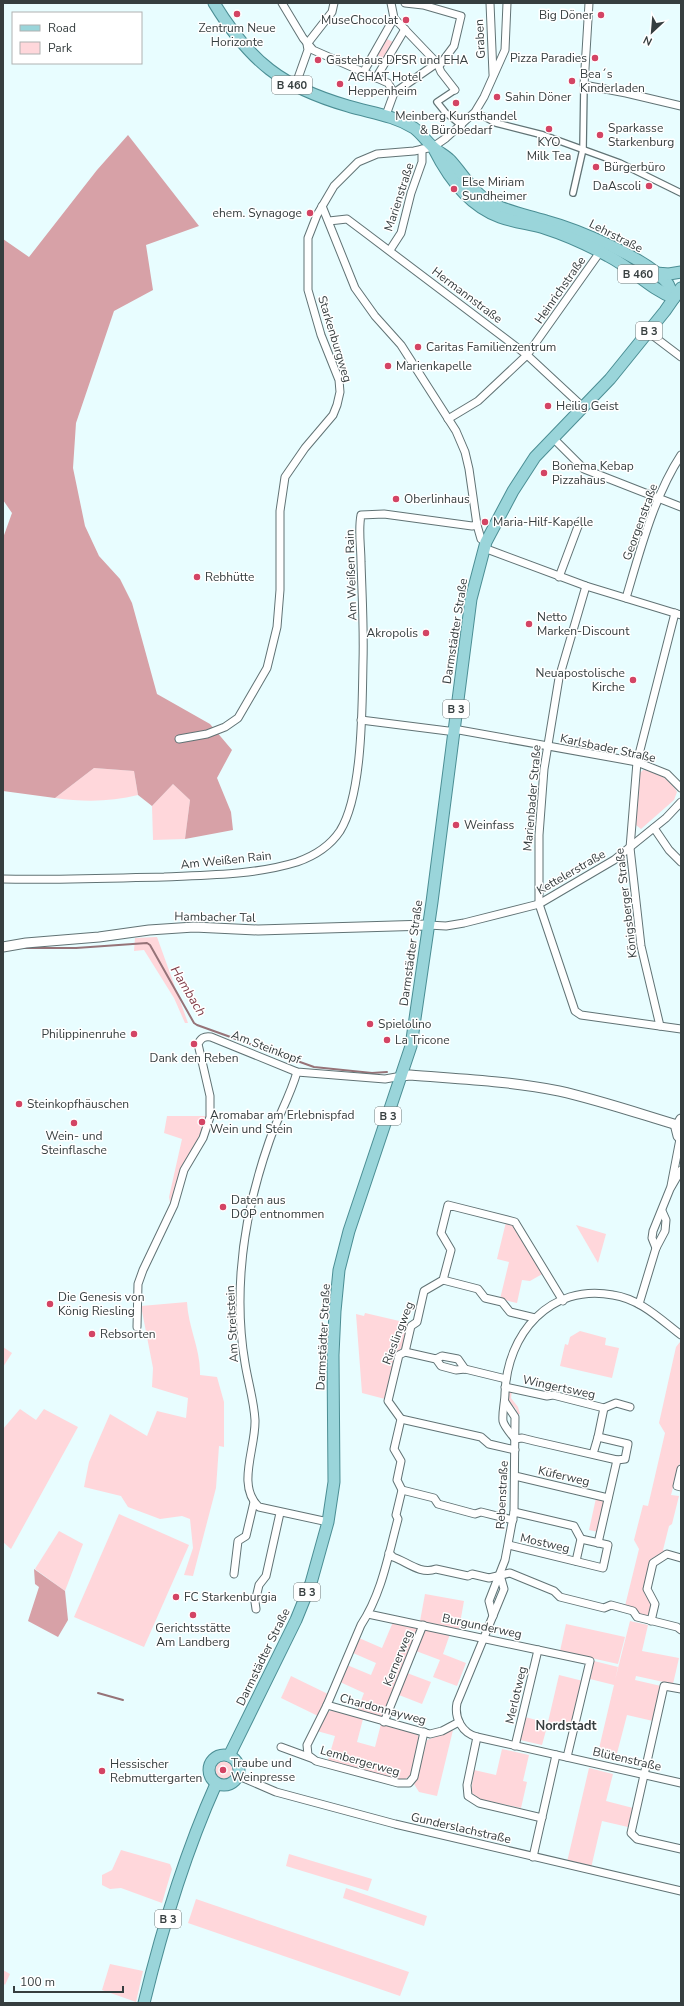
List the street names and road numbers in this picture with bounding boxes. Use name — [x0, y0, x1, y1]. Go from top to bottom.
street label: Graben — [471, 19, 489, 59]
road number: B 460 — [272, 76, 312, 94]
street label: Marienstraße — [380, 161, 418, 233]
street label: Lehrstraße — [586, 216, 646, 256]
street label: Heinrichstraße — [531, 253, 589, 327]
street label: Hermannstraße — [428, 263, 506, 327]
road number: B 460 — [618, 265, 658, 283]
street label: Starkenburgweg — [314, 294, 356, 384]
road number: B 3 — [636, 322, 662, 340]
street label: Georgenstraße — [619, 481, 661, 563]
street label: Am Weißen Rain — [341, 529, 361, 621]
street label: Darmstädter Straße — [439, 577, 471, 685]
road number: B 3 — [443, 700, 469, 718]
street label: Karlsbader Straße — [559, 730, 657, 766]
street label: Marienbader Straße — [519, 744, 545, 852]
street label: Kettelerstraße — [534, 846, 608, 898]
street label: Am Weißen Rain — [180, 847, 272, 873]
street label: Königsberger Straße — [611, 847, 641, 959]
street label: Darmstädter Straße — [396, 899, 426, 1007]
street label: Hambacher Tal — [174, 908, 256, 926]
street label: Am Steinkopf — [229, 1026, 304, 1068]
road number: B 3 — [375, 1107, 401, 1125]
street label: Darmstädter Straße — [312, 1283, 334, 1391]
street label: Am Streitstein — [222, 1285, 242, 1363]
street label: Rieslingweg — [379, 1299, 417, 1367]
street label: Wingertsweg — [521, 1371, 597, 1403]
street label: Rebenstraße — [492, 1460, 512, 1530]
street label: Küferweg — [537, 1462, 591, 1490]
street label: Mostweg — [519, 1530, 571, 1556]
road number: B 3 — [294, 1583, 320, 1601]
street label: Darmstädter Straße — [232, 1605, 294, 1709]
street label: Burgunderweg — [441, 1610, 523, 1642]
street label: Kernerweg — [379, 1627, 417, 1689]
street label: Merlotweg — [502, 1665, 530, 1725]
street label: Chardonnayweg — [338, 1690, 428, 1728]
street label: Lembergerweg — [318, 1742, 402, 1780]
street label: Blütenstraße — [591, 1743, 663, 1775]
street label: Gunderslachstraße — [409, 1809, 513, 1847]
road number: B 3 — [155, 1910, 181, 1928]

